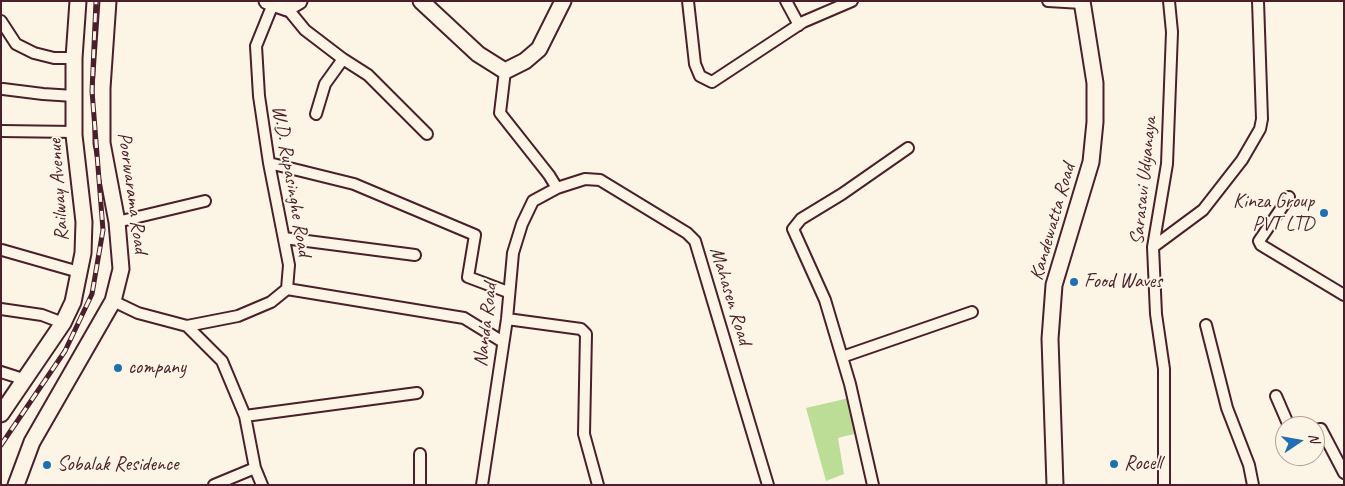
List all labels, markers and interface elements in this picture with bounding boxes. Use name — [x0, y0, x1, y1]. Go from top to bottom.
street label: W.D. Rupasinghe Road — [266, 104, 316, 258]
street label: Sarasavi Udyanaya — [1125, 116, 1163, 246]
street label: Poorwarama Road — [112, 131, 152, 255]
street label: Railway Avenue — [43, 138, 75, 242]
street label: Kandewatta Road — [1025, 161, 1081, 283]
place label: Kinza Group PVT LTD — [1233, 190, 1314, 237]
marker: Kinza Group PVT LTD — [1318, 207, 1330, 219]
street label: Mahasen Road — [704, 244, 756, 348]
place label: Food Waves — [1084, 270, 1162, 294]
marker: Food Waves — [1068, 276, 1080, 288]
street label: Nanda Road — [469, 282, 503, 368]
place label: company — [128, 356, 186, 380]
marker: company — [112, 362, 124, 374]
north arrow — [1275, 416, 1325, 466]
text: N — [1305, 432, 1323, 444]
place label: Rocell — [1124, 452, 1162, 476]
place label: Sobalak Residence — [57, 453, 179, 477]
marker: Rocell — [1108, 458, 1120, 470]
marker: Sobalak Residence — [41, 459, 53, 471]

